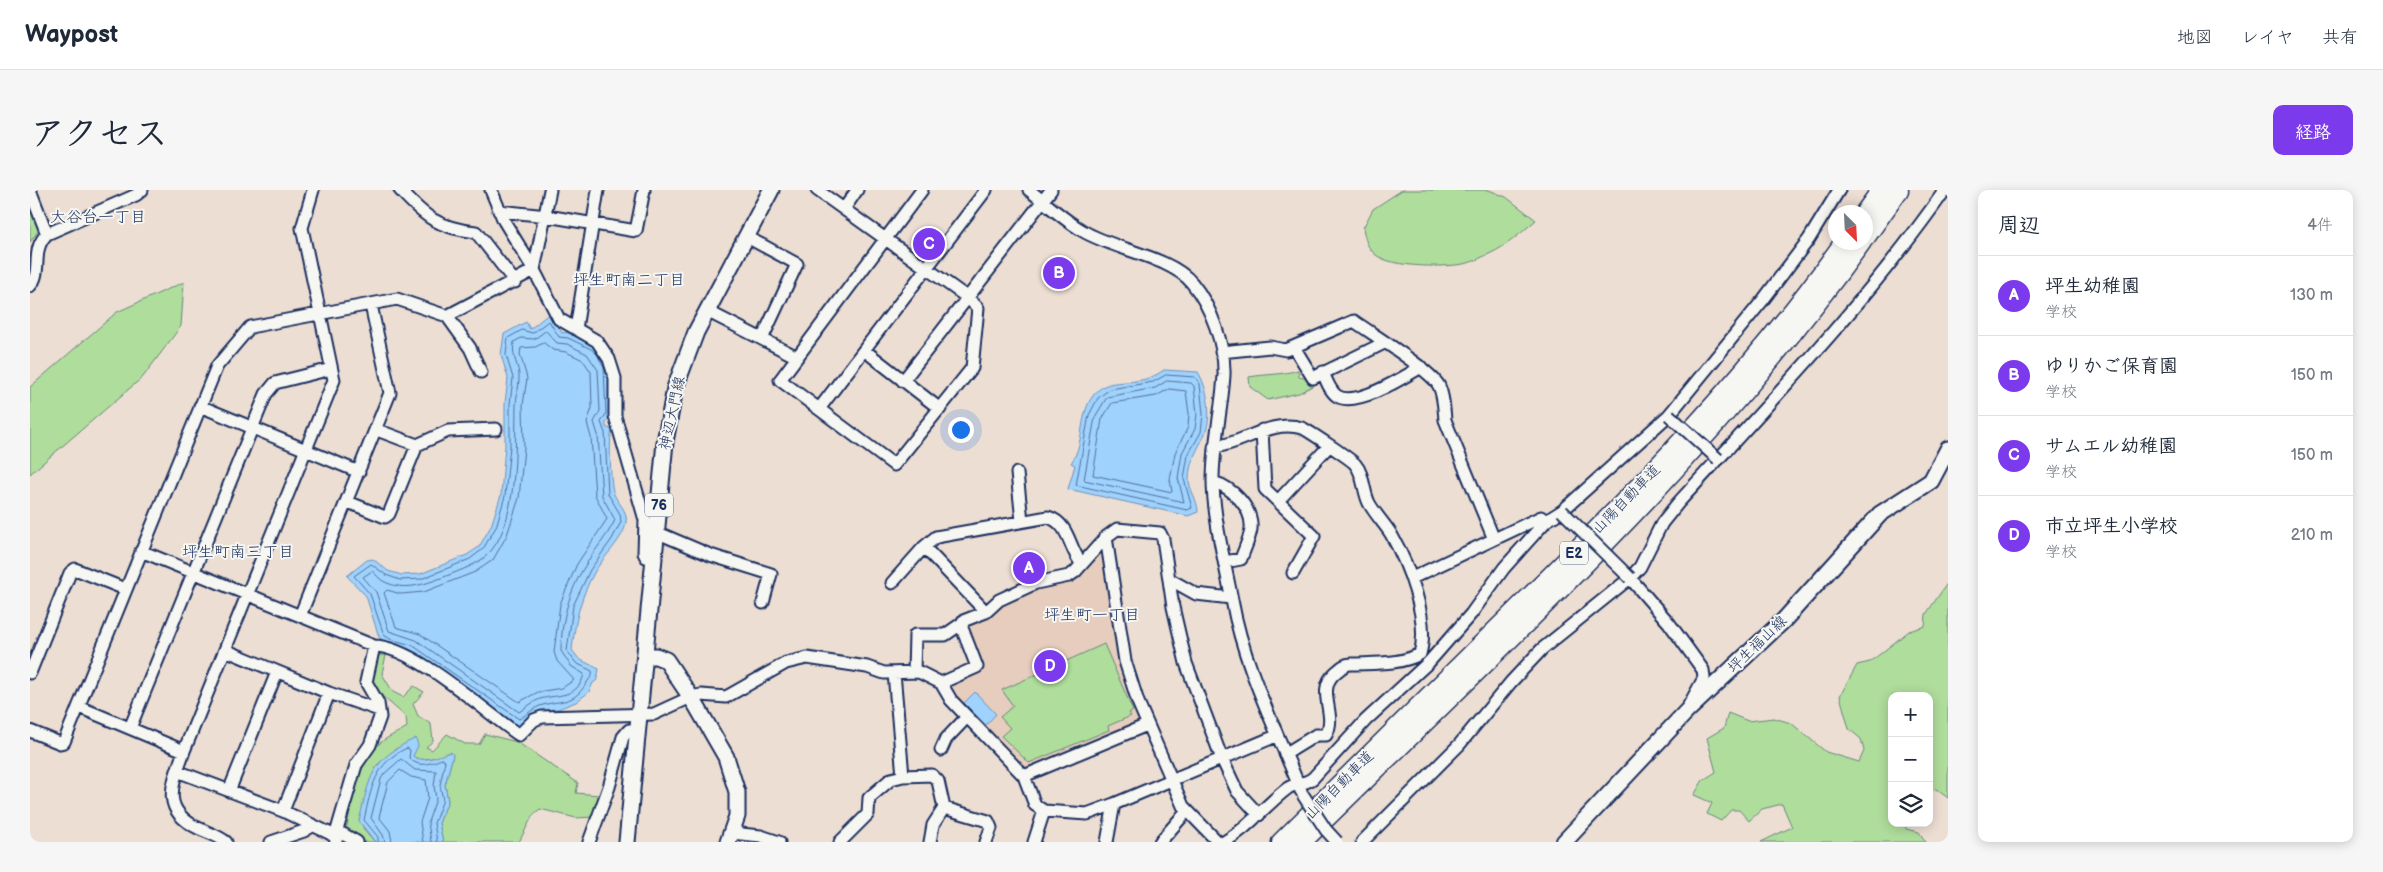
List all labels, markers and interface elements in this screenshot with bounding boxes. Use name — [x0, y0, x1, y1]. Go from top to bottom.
text: Waypost — [25, 20, 118, 49]
text: 地図 — [2177, 27, 2213, 48]
text: レイヤ — [2241, 27, 2294, 48]
text: 共有 — [2322, 27, 2358, 48]
button: 経路 — [2273, 105, 2353, 155]
text: アクセス — [30, 113, 168, 156]
north arrow — [1828, 205, 1873, 250]
district label: 大谷台一丁目 — [50, 208, 146, 227]
text: 周辺 — [1998, 213, 2040, 238]
text: 4件 — [2307, 216, 2333, 235]
pin: C — [913, 225, 945, 263]
pin: B — [1043, 254, 1075, 292]
district label: 坪生町南二丁目 — [573, 271, 685, 290]
text: 坪生幼稚園 — [2045, 275, 2140, 298]
text: A — [2009, 286, 2019, 305]
text: 130 m — [2290, 286, 2333, 305]
text: 学校 — [2045, 303, 2077, 322]
text: ゆりかご保育園 — [2045, 355, 2178, 378]
text: B — [2008, 366, 2020, 385]
text: 150 m — [2291, 366, 2333, 385]
street label: 神辺大門線 — [655, 374, 690, 452]
text: 学校 — [2045, 383, 2077, 402]
your location — [948, 417, 974, 443]
text: サムエル幼稚園 — [2045, 435, 2177, 458]
text: C — [2008, 446, 2020, 465]
text: 150 m — [2291, 446, 2333, 465]
street label: 山陽自動車道 — [1588, 460, 1664, 538]
text: 学校 — [2045, 463, 2077, 482]
road number: 76 — [645, 494, 673, 516]
text: 市立坪生小学校 — [2045, 515, 2178, 538]
text: D — [2008, 526, 2020, 545]
text: 210 m — [2291, 526, 2333, 545]
road number: E2 — [1560, 542, 1588, 564]
district label: 坪生町南三丁目 — [182, 543, 294, 562]
text: 学校 — [2045, 543, 2077, 562]
pin: A — [1013, 549, 1045, 587]
district label: 坪生町一丁目 — [1044, 606, 1140, 625]
street label: 坪生福山線 — [1724, 611, 1791, 677]
pin: D — [1034, 647, 1066, 685]
map controls — [1888, 692, 1933, 827]
button: + — [1888, 692, 1933, 737]
button: − — [1888, 737, 1933, 782]
street label: 山陽自動車道 — [1301, 747, 1378, 824]
button: layers — [1888, 782, 1933, 827]

